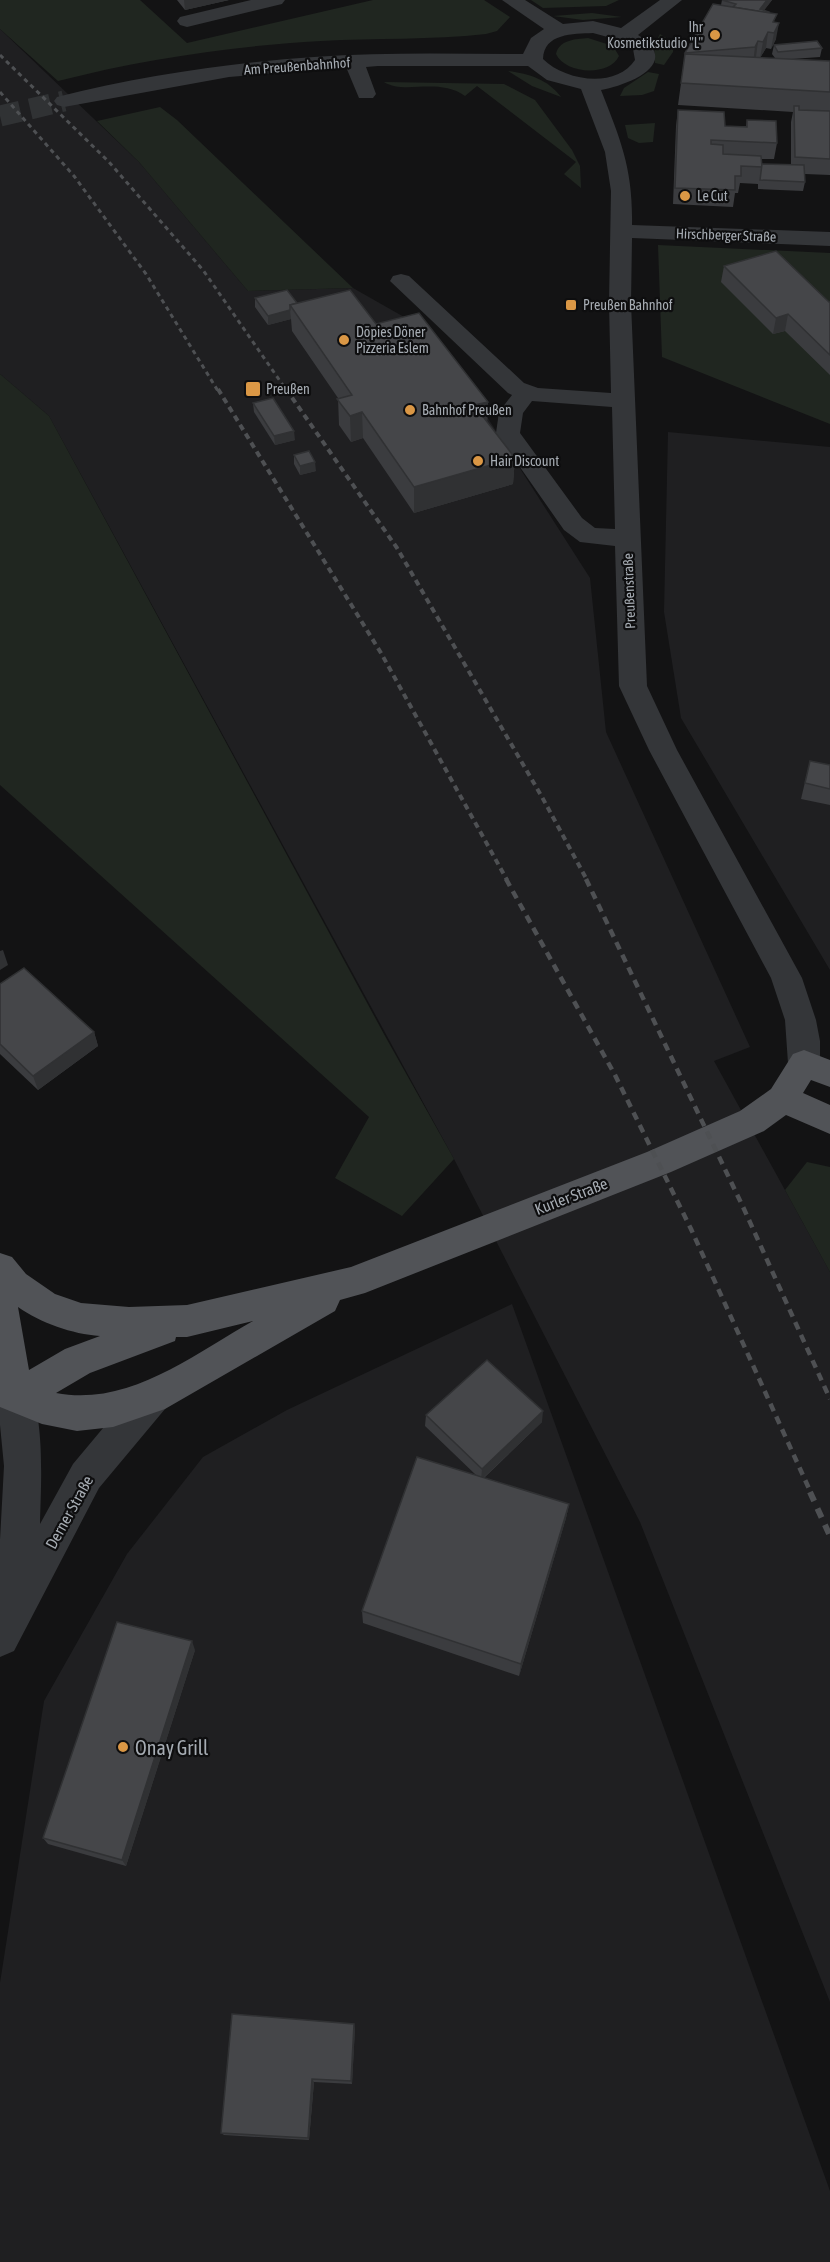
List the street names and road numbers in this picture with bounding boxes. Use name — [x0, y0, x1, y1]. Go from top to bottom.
street label: Am Preußenbahnhof — [243, 54, 351, 78]
street label: Hirschberger Straße — [676, 225, 776, 245]
street label: Preußenstraße — [620, 553, 638, 629]
street label: Kurler Straße — [532, 1174, 610, 1218]
street label: Derner Straße — [42, 1472, 96, 1552]

